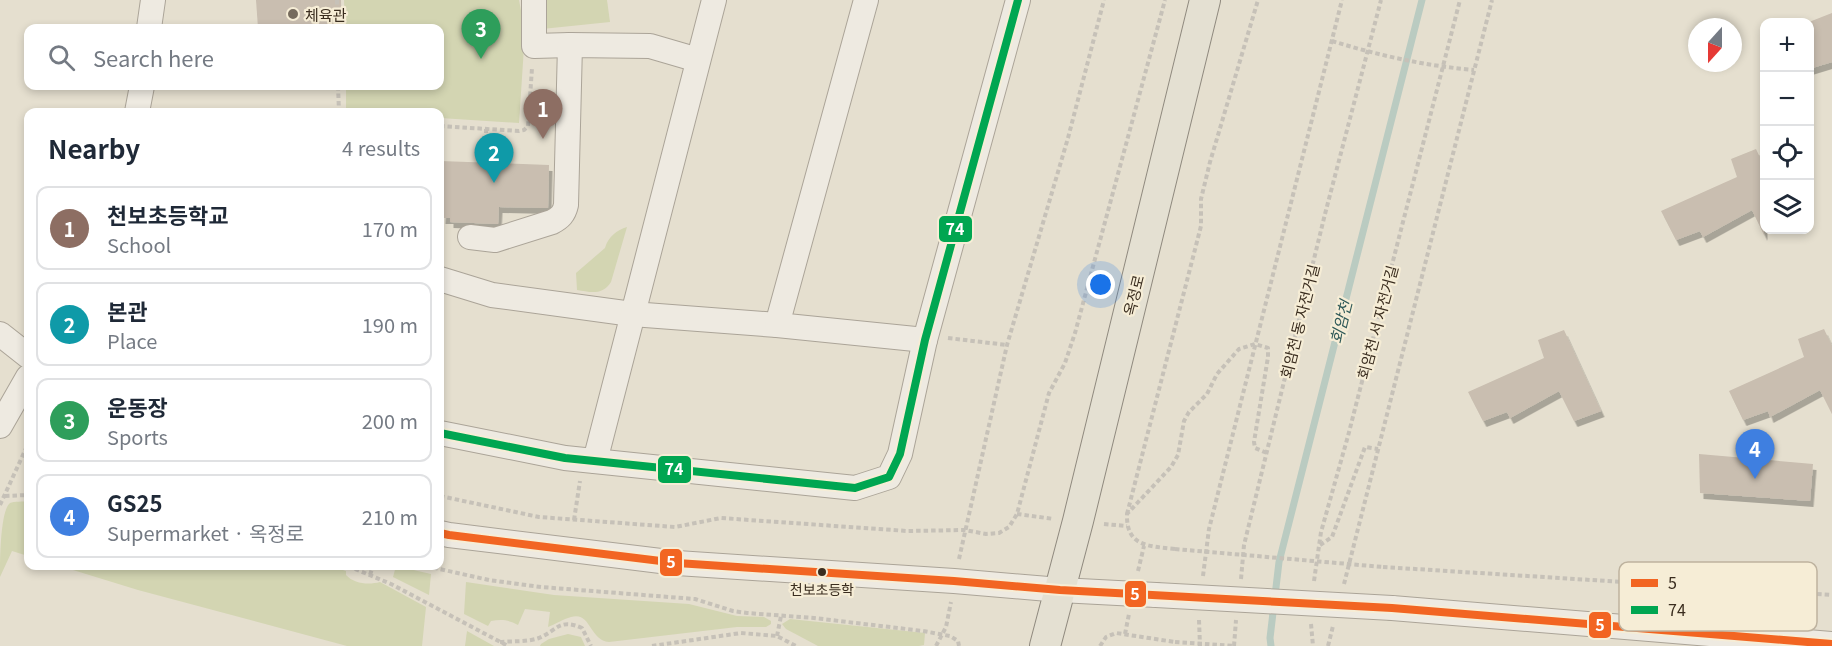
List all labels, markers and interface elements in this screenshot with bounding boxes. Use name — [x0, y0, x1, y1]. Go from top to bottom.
place label: 체육관 — [305, 4, 347, 25]
marker: 체육관 — [286, 7, 300, 21]
pin: 3 — [462, 10, 500, 59]
north arrow — [1688, 18, 1742, 72]
map controls — [1760, 18, 1814, 234]
button: + — [1760, 18, 1814, 72]
search box — [24, 24, 444, 90]
icon: search — [45, 41, 78, 74]
text: Search here — [93, 41, 214, 73]
button: − — [1760, 72, 1814, 126]
pin: 1 — [524, 90, 562, 139]
button: locate — [1760, 126, 1814, 180]
text: Nearby — [48, 129, 140, 166]
text: 4 results — [342, 133, 420, 162]
pin: 2 — [474, 134, 514, 183]
button: layers — [1760, 180, 1814, 234]
text: 천보초등학교 — [107, 198, 228, 230]
text: 1 — [64, 214, 75, 243]
text: 170 m — [362, 214, 418, 243]
line badge: 74 — [938, 215, 973, 243]
text: 74 — [946, 216, 964, 240]
text: School — [107, 230, 171, 259]
street label: 회암천 동 자전거길 — [1275, 262, 1323, 380]
street label: 회암천 서 자전거길 — [1352, 263, 1402, 381]
your location — [1086, 270, 1115, 299]
street label: 옥정로 — [1118, 272, 1148, 318]
text: 본관 — [107, 294, 147, 326]
water label: 회암천 — [1323, 295, 1358, 346]
text: 2 — [64, 310, 75, 339]
text: 190 m — [362, 310, 418, 339]
text: Place — [107, 326, 157, 355]
text: 운동장 — [107, 390, 168, 422]
text: 3 — [64, 406, 75, 435]
text: 200 m — [362, 406, 418, 435]
text: Sports — [107, 422, 168, 451]
pin: 4 — [1736, 430, 1774, 479]
line badge: 74 — [657, 455, 692, 484]
text: 74 — [665, 456, 683, 480]
text: GS25 — [107, 486, 162, 518]
text: 4 — [64, 502, 75, 531]
text: 210 m — [362, 502, 418, 531]
text: Supermarket · 옥정로 — [107, 518, 304, 547]
line badge: 5 — [659, 548, 683, 577]
text: 5 — [666, 549, 676, 573]
legend — [1619, 562, 1817, 631]
marker: 천보초등학 — [816, 566, 828, 578]
text: 5 — [1668, 570, 1677, 594]
place label: 천보초등학 — [790, 579, 854, 599]
line badge: 5 — [1124, 580, 1147, 608]
text: 5 — [1130, 581, 1140, 605]
text: 74 — [1668, 597, 1686, 621]
line badge: 5 — [1588, 611, 1612, 639]
text: 5 — [1595, 612, 1605, 636]

